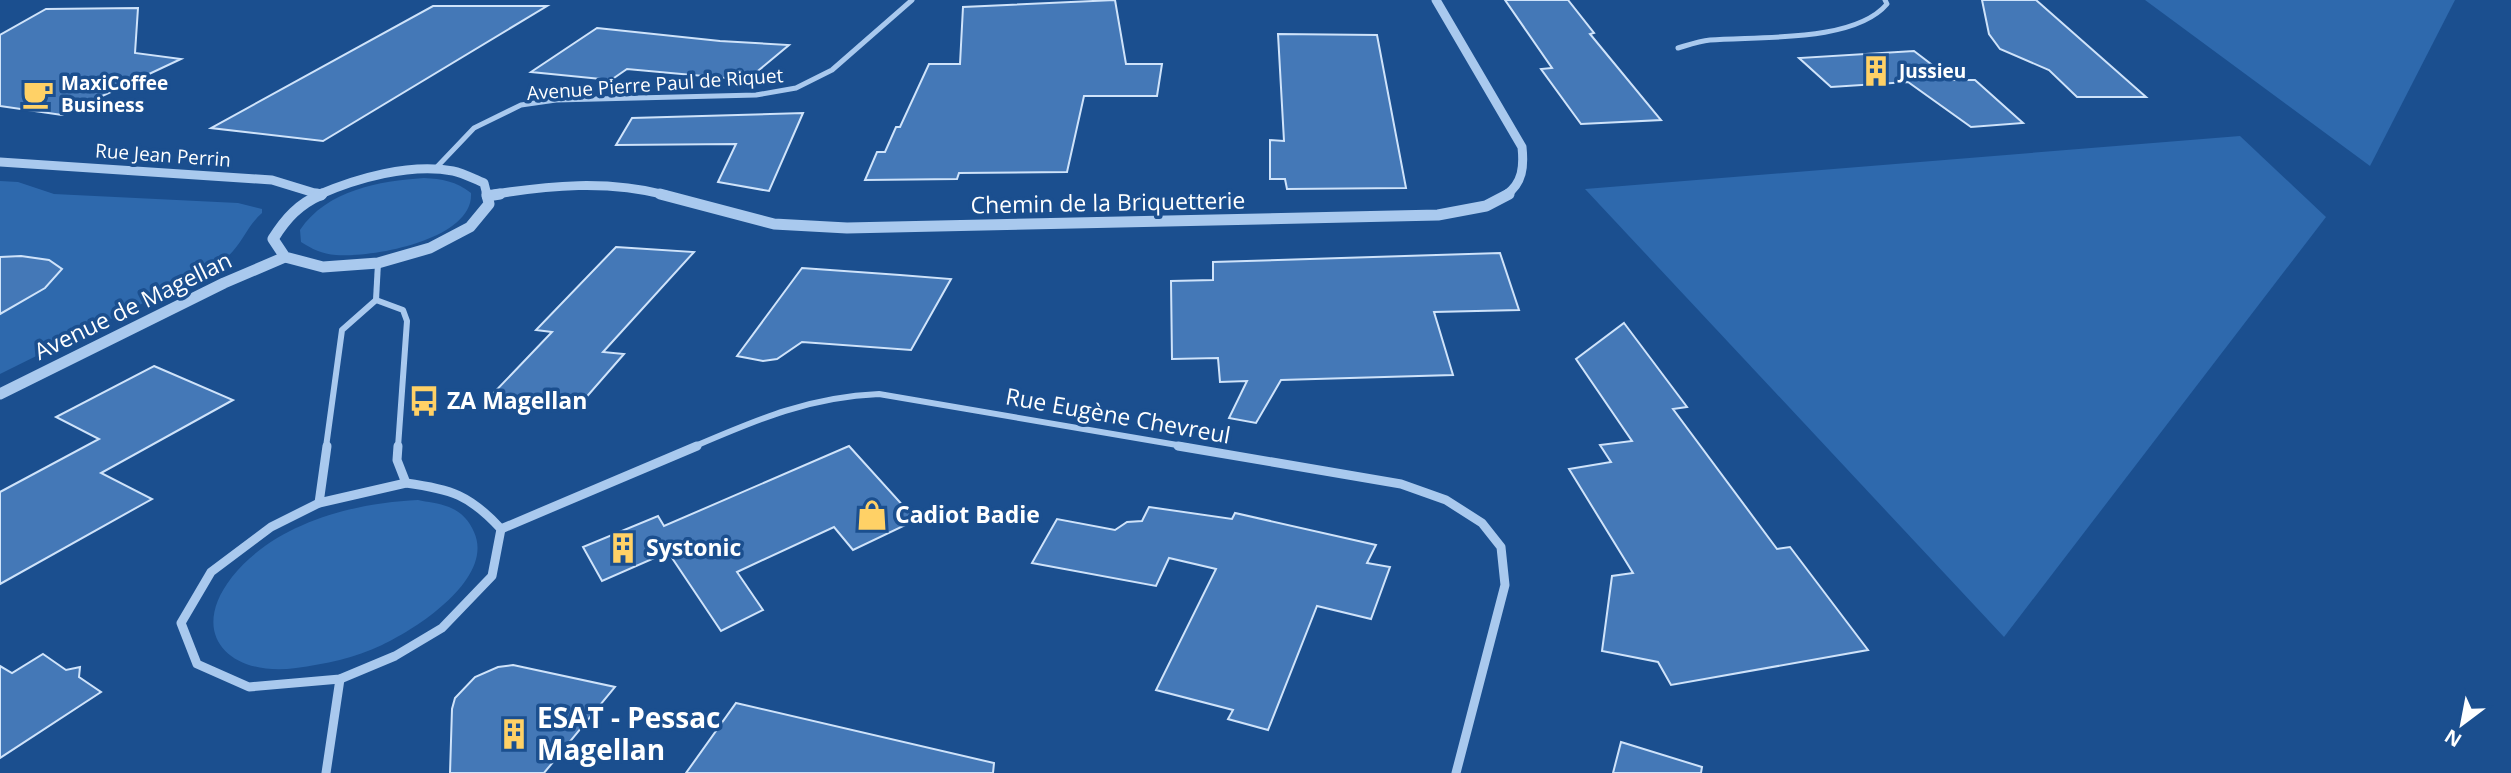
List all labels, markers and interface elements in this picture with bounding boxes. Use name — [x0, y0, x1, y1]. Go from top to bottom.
building icon: Jussieu — [1859, 54, 1893, 88]
place label: Jussieu — [1897, 58, 1966, 84]
street label: Avenue Pierre Paul de Riquet — [526, 62, 784, 106]
place label: MaxiCoffee Business — [61, 70, 168, 118]
cafe icon: MaxiCoffee Business — [21, 77, 55, 111]
street label: Rue Jean Perrin — [94, 137, 232, 173]
street label: Chemin de la Briquetterie — [970, 184, 1246, 220]
street label: Avenue de Magellan — [28, 243, 237, 367]
street label: Rue Eugène Chevreul — [1003, 379, 1233, 451]
bus stop icon: ZA Magellan — [407, 384, 441, 418]
place label: ZA Magellan — [447, 384, 587, 416]
shop icon: Cadiot Badie — [855, 498, 889, 532]
place label: Cadiot Badie — [895, 498, 1040, 530]
building icon: Systonic — [606, 531, 640, 565]
place label: Systonic — [646, 531, 742, 563]
north arrow — [2427, 689, 2497, 759]
place label: ESAT - Pessac Magellan — [537, 698, 720, 768]
building icon: ESAT - Pessac Magellan — [497, 717, 531, 751]
text: N — [2440, 723, 2466, 754]

